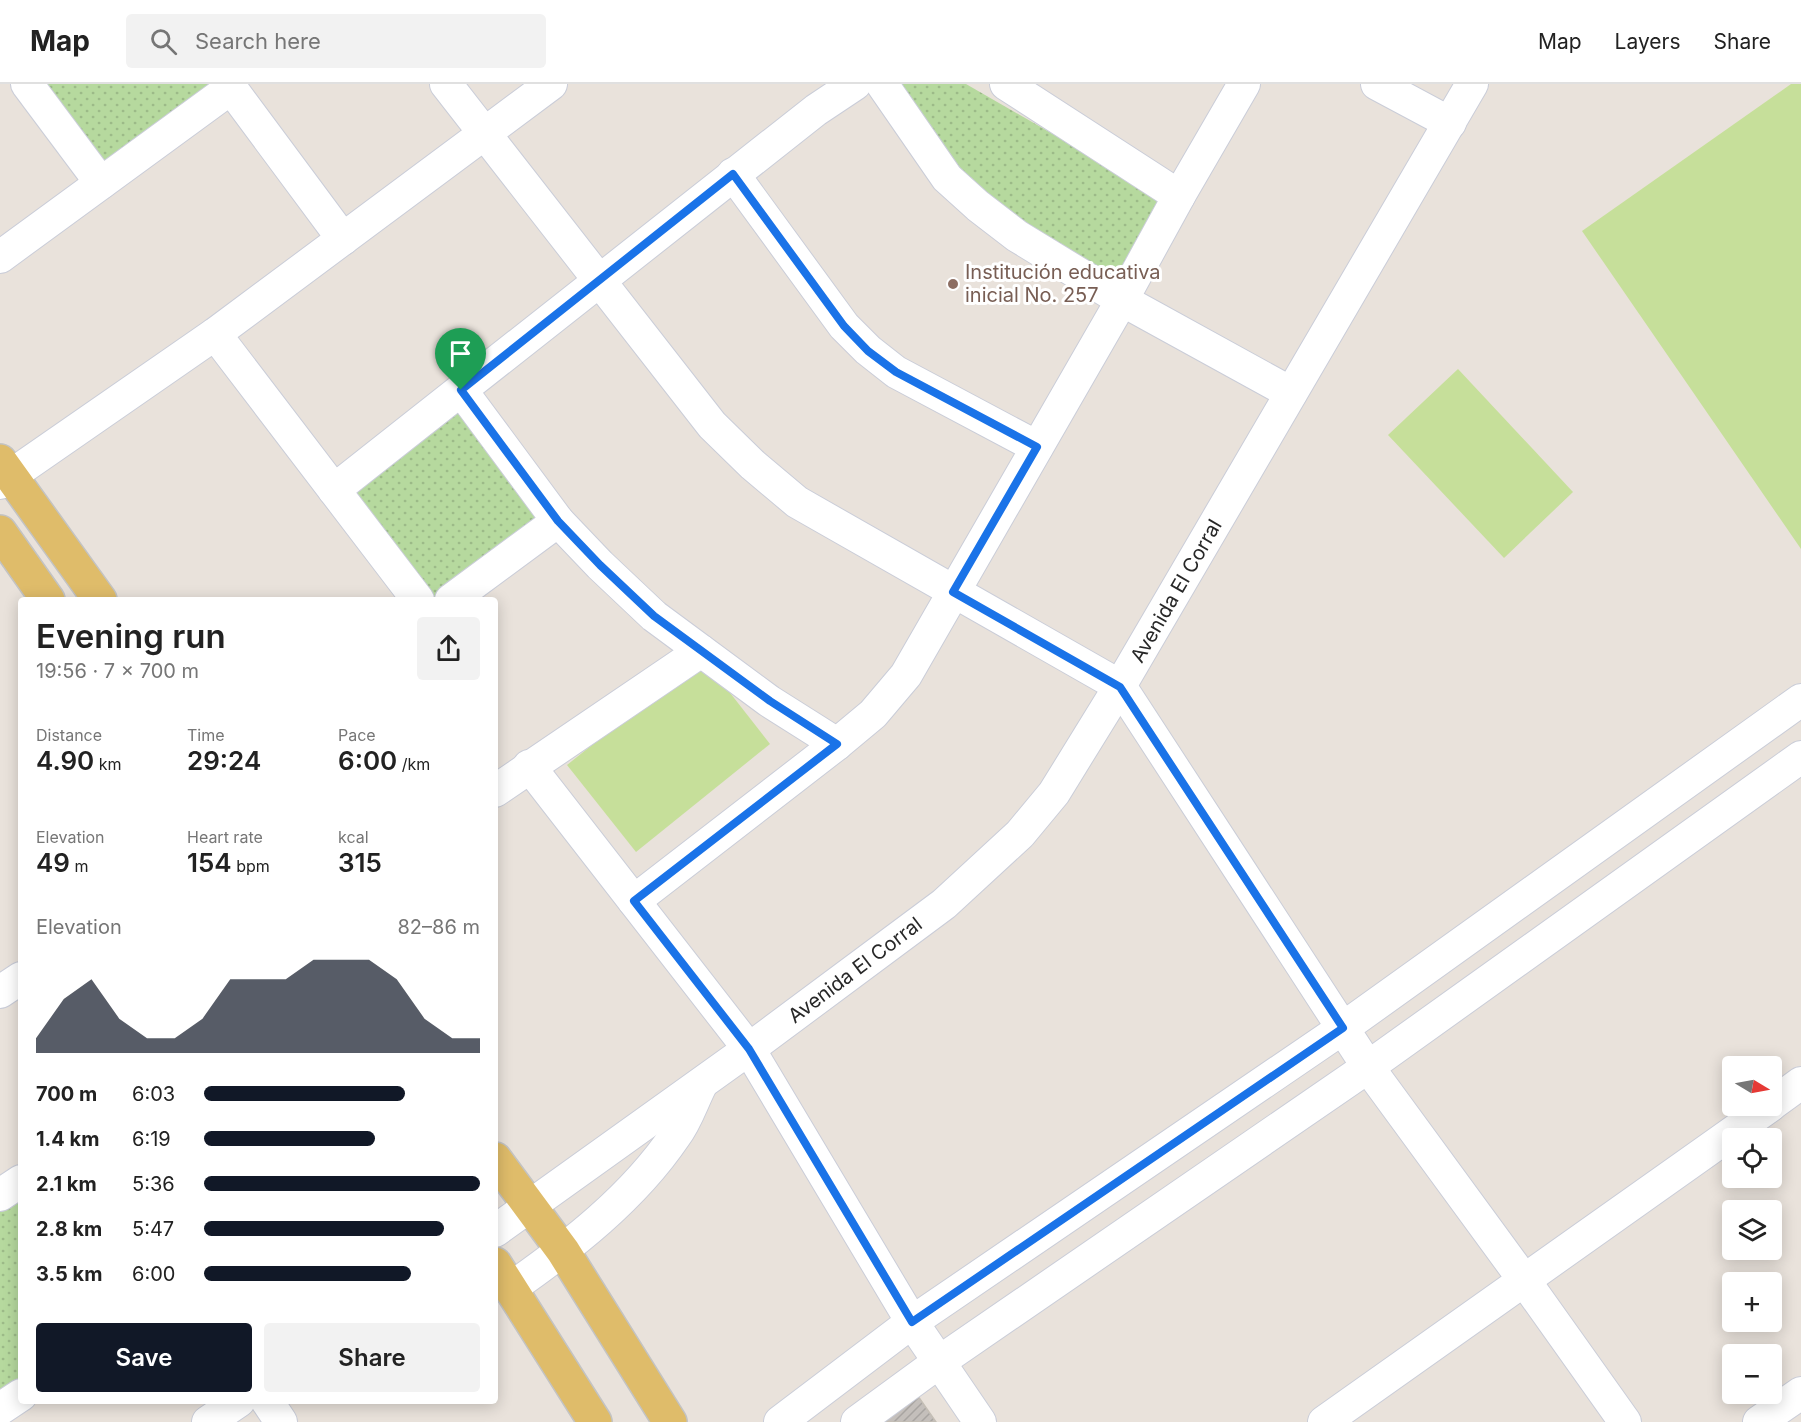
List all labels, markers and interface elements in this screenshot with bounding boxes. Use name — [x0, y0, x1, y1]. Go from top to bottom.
search box — [126, 14, 546, 68]
text: Map — [30, 24, 90, 58]
icon: search — [147, 25, 180, 58]
text: Search here — [195, 28, 321, 54]
text: Map — [1538, 29, 1582, 54]
text: Layers — [1615, 29, 1681, 54]
text: Share — [1714, 29, 1771, 54]
place label: Institución educativa inicial No. 257 — [965, 260, 1161, 307]
marker: Institución educativa inicial No. 257 — [946, 277, 960, 291]
pin — [435, 328, 486, 390]
icon: arrive — [444, 337, 477, 370]
street label: Avenida El Corral — [1125, 515, 1227, 667]
text: Evening run — [36, 616, 226, 656]
button: share — [417, 617, 480, 680]
text: 19:56 · 7 × 700 m — [36, 659, 199, 683]
text: Distance — [36, 725, 102, 745]
text: Time — [187, 725, 225, 745]
text: Pace — [338, 725, 376, 745]
text: 4.90 — [36, 745, 94, 776]
text: 29:24 — [187, 745, 261, 776]
text: 6:00 — [338, 745, 397, 776]
text: km — [94, 754, 122, 774]
text: /km — [397, 754, 430, 774]
text: Elevation — [36, 827, 105, 847]
text: Heart rate — [187, 827, 263, 847]
text: kcal — [338, 827, 369, 847]
text: 49 — [36, 847, 70, 878]
text: 154 — [187, 847, 232, 878]
text: 315 — [338, 847, 382, 878]
text: m — [70, 856, 88, 876]
text: bpm — [232, 856, 270, 876]
street label: Avenida El Corral — [783, 912, 927, 1028]
text: Elevation — [36, 915, 122, 939]
text: 82–86 m — [398, 915, 480, 939]
north arrow — [1722, 1056, 1782, 1116]
map controls — [1722, 1056, 1782, 1404]
text: 700 m — [36, 1082, 97, 1106]
text: 6:03 — [132, 1082, 175, 1106]
text: 1.4 km — [36, 1127, 99, 1151]
text: 6:19 — [132, 1127, 171, 1151]
button: locate — [1722, 1128, 1782, 1188]
text: 2.1 km — [36, 1172, 97, 1196]
text: 5:36 — [132, 1172, 175, 1196]
button: layers — [1722, 1200, 1782, 1260]
text: 2.8 km — [36, 1217, 102, 1241]
text: 5:47 — [132, 1217, 174, 1241]
text: 3.5 km — [36, 1262, 102, 1286]
text: 6:00 — [132, 1262, 175, 1286]
button: + — [1722, 1272, 1782, 1332]
button: Save — [36, 1323, 252, 1392]
button: Share — [264, 1323, 480, 1392]
button: − — [1722, 1344, 1782, 1404]

